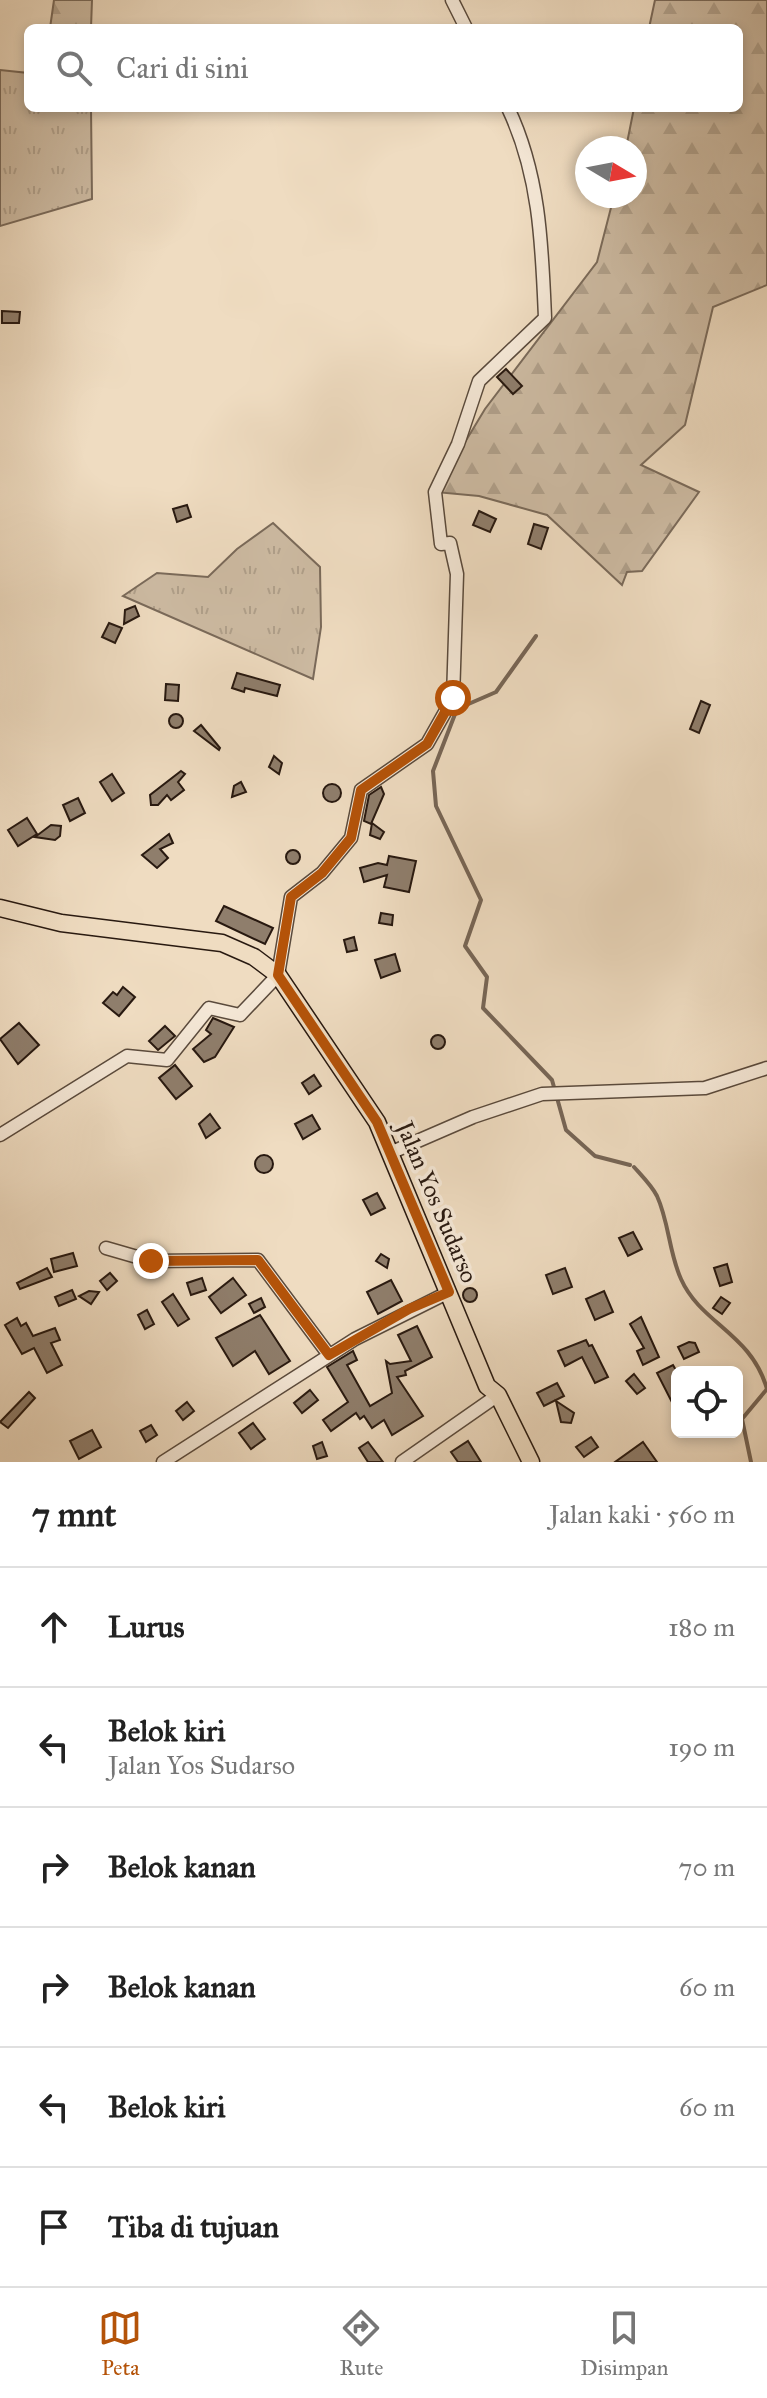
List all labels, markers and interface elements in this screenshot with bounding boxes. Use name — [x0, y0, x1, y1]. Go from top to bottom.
search box — [24, 24, 743, 112]
icon: search — [52, 46, 96, 90]
text: Cari di sini — [116, 50, 249, 86]
north arrow — [575, 136, 647, 208]
route start — [435, 680, 471, 716]
street label: Jalan Yos Sudarso — [388, 1114, 485, 1287]
route end — [133, 1243, 169, 1279]
map controls — [671, 1366, 743, 1438]
button: locate — [671, 1366, 743, 1438]
text: 7 mnt — [32, 1494, 116, 1535]
text: Jalan kaki · 560 m — [549, 1498, 735, 1530]
icon: ahead — [32, 1605, 76, 1649]
text: Lurus — [108, 1609, 184, 1645]
text: 180 m — [668, 1611, 735, 1643]
text: Belok kiri — [108, 1713, 226, 1749]
icon: left — [32, 1725, 76, 1769]
text: 190 m — [668, 1731, 735, 1763]
text: Jalan Yos Sudarso — [108, 1749, 295, 1781]
icon: right — [32, 1845, 76, 1889]
text: Belok kanan — [108, 1849, 256, 1885]
text: 70 m — [679, 1851, 735, 1883]
icon: right — [32, 1965, 76, 2009]
text: Belok kanan — [108, 1969, 256, 2005]
text: 60 m — [679, 1971, 735, 2003]
icon: left — [32, 2085, 76, 2129]
text: Belok kiri — [108, 2089, 226, 2125]
text: 60 m — [679, 2091, 735, 2123]
icon: arrive — [32, 2205, 76, 2249]
text: Tiba di tujuan — [108, 2209, 279, 2245]
tab: Peta — [98, 2306, 142, 2381]
tab: Rute — [339, 2306, 383, 2381]
tab: Disimpan — [580, 2306, 669, 2381]

